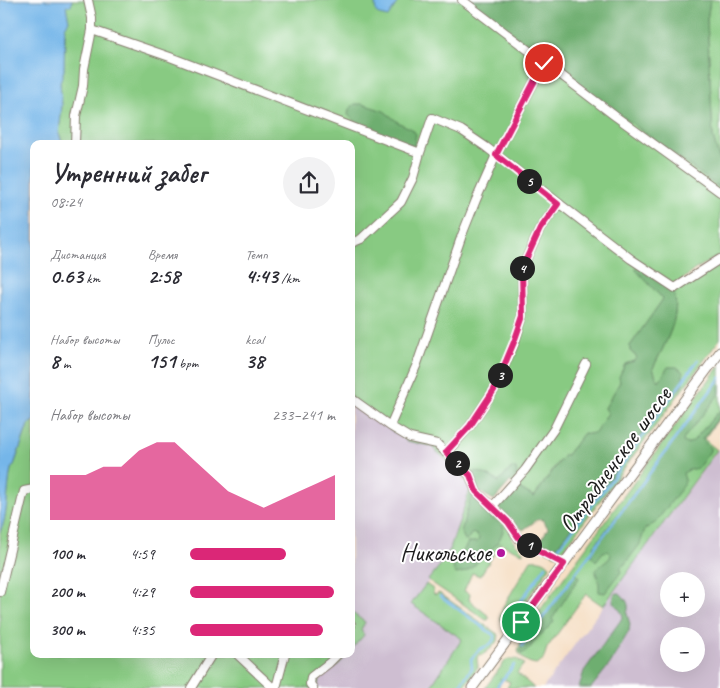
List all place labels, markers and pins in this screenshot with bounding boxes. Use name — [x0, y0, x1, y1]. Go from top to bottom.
pin — [523, 42, 565, 84]
pin: 5 — [516, 168, 542, 194]
pin: 4 — [510, 256, 534, 280]
pin: 3 — [488, 362, 512, 388]
pin: 2 — [444, 450, 470, 476]
pin: 1 — [516, 532, 542, 558]
place label: Никольское — [400, 537, 493, 569]
marker: Никольское — [495, 547, 507, 559]
pin — [500, 601, 542, 643]

